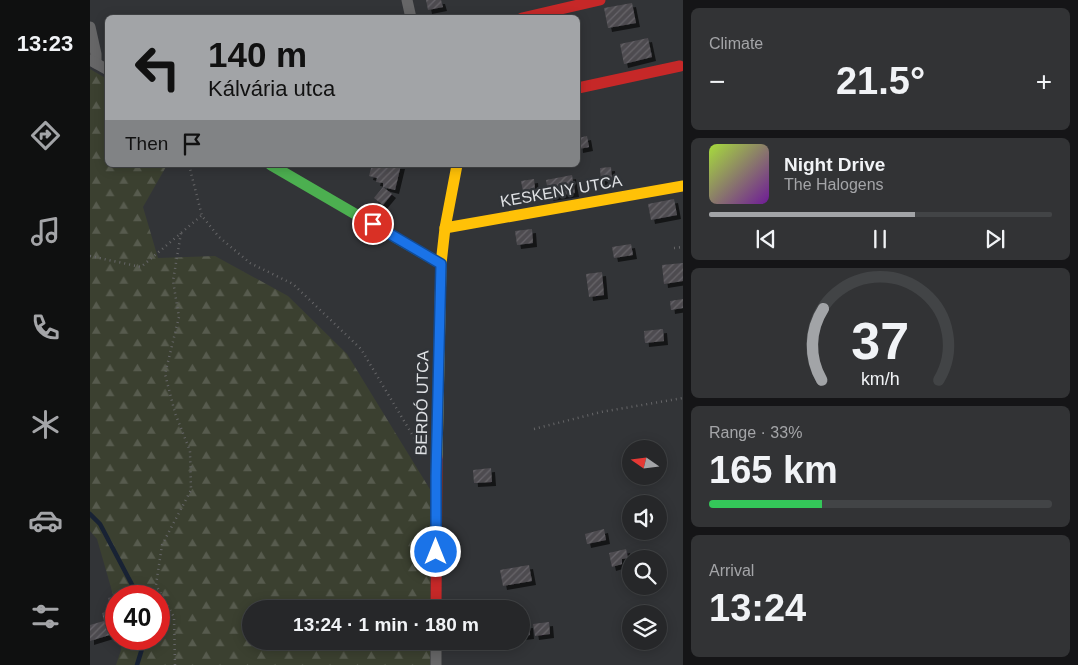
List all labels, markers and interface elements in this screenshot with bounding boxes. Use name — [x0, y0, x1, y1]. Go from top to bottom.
text: 13:23 — [17, 31, 73, 56]
icon: left — [125, 35, 190, 100]
text: 140 m — [208, 35, 307, 74]
text: Climate — [709, 35, 763, 52]
text: 21.5° — [836, 60, 925, 102]
text: − — [709, 66, 725, 97]
text: + — [1036, 66, 1052, 97]
text: Kálvária utca — [208, 76, 335, 101]
icon: directions — [28, 118, 63, 153]
icon: arrive — [178, 130, 206, 158]
text: Then — [125, 133, 168, 154]
text: Night Drive — [784, 154, 885, 175]
street label: KESKENY UTCA — [499, 172, 624, 210]
text: The Halogens — [784, 176, 884, 193]
pin — [352, 203, 394, 245]
icon: arrive — [359, 210, 387, 238]
icon: music — [28, 214, 63, 249]
icon: previous — [752, 225, 780, 253]
icon: pause — [866, 225, 894, 253]
icon: next — [981, 225, 1009, 253]
icon: phone — [28, 310, 63, 345]
text: 37 — [852, 312, 909, 370]
street label: BERDÓ UTCA — [412, 350, 431, 456]
text: km/h — [861, 369, 900, 389]
icon: climate — [28, 407, 63, 442]
text: Range · 33% — [709, 424, 802, 441]
north arrow — [622, 440, 668, 485]
map controls — [622, 440, 667, 650]
text: 165 km — [709, 449, 838, 491]
button: sound — [622, 495, 667, 540]
icon: car — [28, 503, 63, 538]
position arrow — [409, 525, 461, 577]
button: search — [622, 550, 667, 595]
text: Arrival — [709, 562, 754, 579]
speed limit sign: 40 — [105, 585, 170, 650]
text: 13:24 — [709, 587, 806, 629]
icon: filters — [28, 599, 63, 634]
button: layers — [622, 605, 667, 650]
text: 13:24 · 1 min · 180 m — [293, 614, 479, 635]

